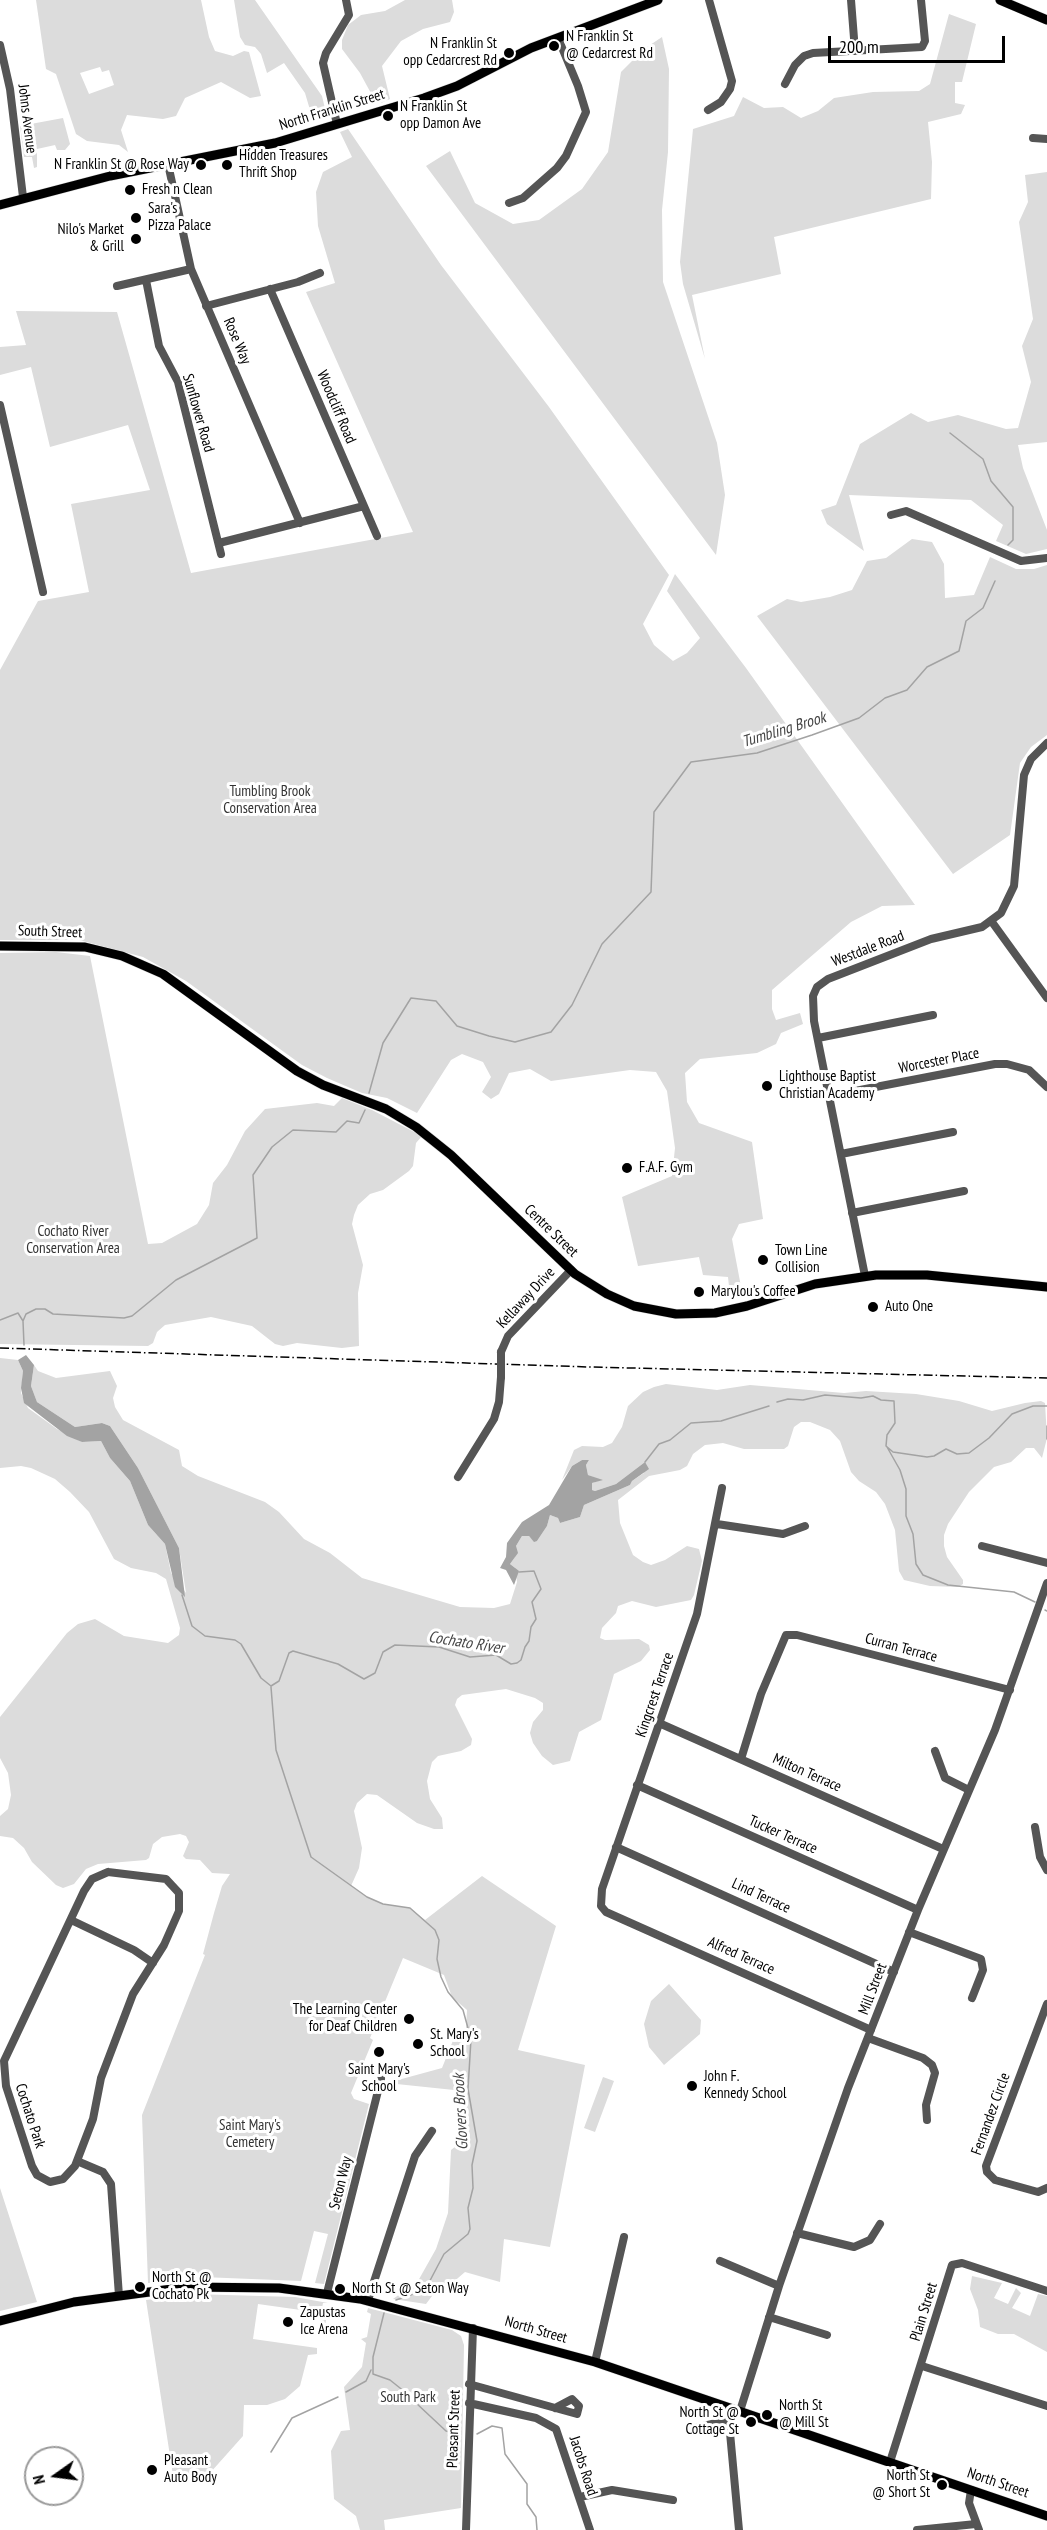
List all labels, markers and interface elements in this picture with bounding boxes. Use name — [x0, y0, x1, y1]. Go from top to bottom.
scale bar — [831, 24, 1008, 62]
place label: N Franklin St @ Cedarcrest Rd — [566, 28, 653, 63]
place label: N Franklin St opp Cedarcrest Rd — [403, 35, 497, 70]
text: 200 m — [839, 35, 879, 58]
marker: N Franklin St @ Cedarcrest Rd — [547, 39, 561, 53]
marker: N Franklin St opp Cedarcrest Rd — [502, 46, 516, 60]
street label: Johns Avenue — [14, 83, 40, 155]
street label: North Franklin Street — [277, 85, 387, 135]
place label: N Franklin St opp Damon Ave — [400, 98, 481, 133]
marker: N Franklin St opp Damon Ave — [381, 109, 395, 123]
place label: Hidden Treasures Thrift Shop — [239, 147, 328, 182]
place label: N Franklin St @ Rose Way — [54, 156, 189, 174]
marker: N Franklin St @ Rose Way — [194, 158, 208, 172]
marker: Hidden Treasures Thrift Shop — [220, 158, 234, 172]
place label: Fresh n Clean — [142, 181, 212, 199]
marker: Fresh n Clean — [123, 183, 137, 197]
place label: Sara's Pizza Palace — [148, 200, 211, 235]
marker: Sara's Pizza Palace — [129, 211, 143, 225]
place label: Nilo's Market & Grill — [58, 221, 124, 256]
marker: Nilo's Market & Grill — [129, 232, 143, 246]
street label: Rose Way — [219, 315, 255, 367]
street label: Woodcliff Road — [313, 368, 359, 446]
street label: Sunflower Road — [178, 372, 218, 454]
water label: Tumbling Brook — [740, 708, 828, 752]
park label: Tumbling Brook Conservation Area — [223, 783, 317, 818]
street label: South Street — [18, 922, 82, 942]
street label: Westdale Road — [829, 927, 907, 971]
street label: Worcester Place — [897, 1044, 981, 1078]
place label: Lighthouse Baptist Christian Academy — [779, 1068, 876, 1103]
marker: Lighthouse Baptist Christian Academy — [760, 1079, 774, 1093]
place label: F.A.F. Gym — [639, 1159, 693, 1177]
marker: F.A.F. Gym — [620, 1161, 634, 1175]
street label: Centre Street — [520, 1201, 582, 1261]
park label: Cochato River Conservation Area — [26, 1223, 120, 1258]
place label: Town Line Collision — [775, 1242, 827, 1277]
marker: Town Line Collision — [756, 1253, 770, 1267]
street label: Kellaway Drive — [493, 1264, 559, 1332]
place label: Marylou's Coffee — [711, 1283, 796, 1301]
marker: Marylou's Coffee — [692, 1285, 706, 1299]
place label: Auto One — [885, 1298, 933, 1316]
marker: Auto One — [866, 1300, 880, 1314]
water label: Cochato River — [427, 1628, 505, 1658]
street label: Curran Terrace — [863, 1630, 939, 1666]
street label: Kingcrest Terrace — [632, 1650, 678, 1740]
street label: Milton Terrace — [770, 1750, 844, 1796]
street label: Tucker Terrace — [746, 1812, 820, 1858]
street label: Lind Terrace — [729, 1875, 793, 1917]
street label: Alfred Terrace — [705, 1933, 777, 1979]
street label: Mill Street — [855, 1961, 891, 2017]
place label: The Learning Center for Deaf Children — [293, 2001, 397, 2036]
marker: The Learning Center for Deaf Children — [402, 2012, 416, 2026]
place label: St. Mary's School — [430, 2026, 479, 2061]
marker: St. Mary's School — [411, 2037, 425, 2051]
marker: Saint Mary's School — [372, 2045, 386, 2059]
place label: Saint Mary's School — [348, 2061, 410, 2096]
place label: John F. Kennedy School — [704, 2068, 786, 2103]
street label: Fernandez Circle — [968, 2070, 1014, 2158]
water label: Glovers Brook — [449, 2073, 473, 2151]
marker: John F. Kennedy School — [685, 2079, 699, 2093]
street label: Cochato Park — [11, 2081, 49, 2151]
park label: Saint Mary's Cemetery — [219, 2117, 281, 2152]
street label: Seton Way — [326, 2155, 356, 2211]
place label: North St @ Cochato Pk — [152, 2269, 212, 2304]
marker: North St @ Cochato Pk — [133, 2280, 147, 2294]
place label: North St @ Seton Way — [352, 2280, 469, 2298]
street label: Plain Street — [907, 2281, 941, 2343]
marker: North St @ Seton Way — [333, 2282, 347, 2296]
place label: Zapustas Ice Arena — [300, 2304, 348, 2339]
street label: North Street — [503, 2313, 569, 2347]
marker: Zapustas Ice Arena — [281, 2315, 295, 2329]
park label: South Park — [380, 2389, 436, 2407]
street label: Pleasant Street — [444, 2389, 464, 2469]
place label: North St @ Mill St — [779, 2397, 829, 2432]
place label: North St @ Cottage St — [679, 2404, 739, 2439]
marker: North St @ Mill St — [760, 2408, 774, 2422]
marker: North St @ Cottage St — [744, 2415, 758, 2429]
street label: Jacobs Road — [565, 2434, 601, 2498]
north arrow — [24, 2446, 84, 2506]
place label: Pleasant Auto Body — [164, 2452, 217, 2487]
marker: Pleasant Auto Body — [145, 2463, 159, 2477]
street label: North Street — [965, 2464, 1031, 2502]
place label: North St @ Short St — [872, 2467, 930, 2502]
text: N — [28, 2473, 49, 2486]
marker: North St @ Short St — [935, 2478, 949, 2492]

